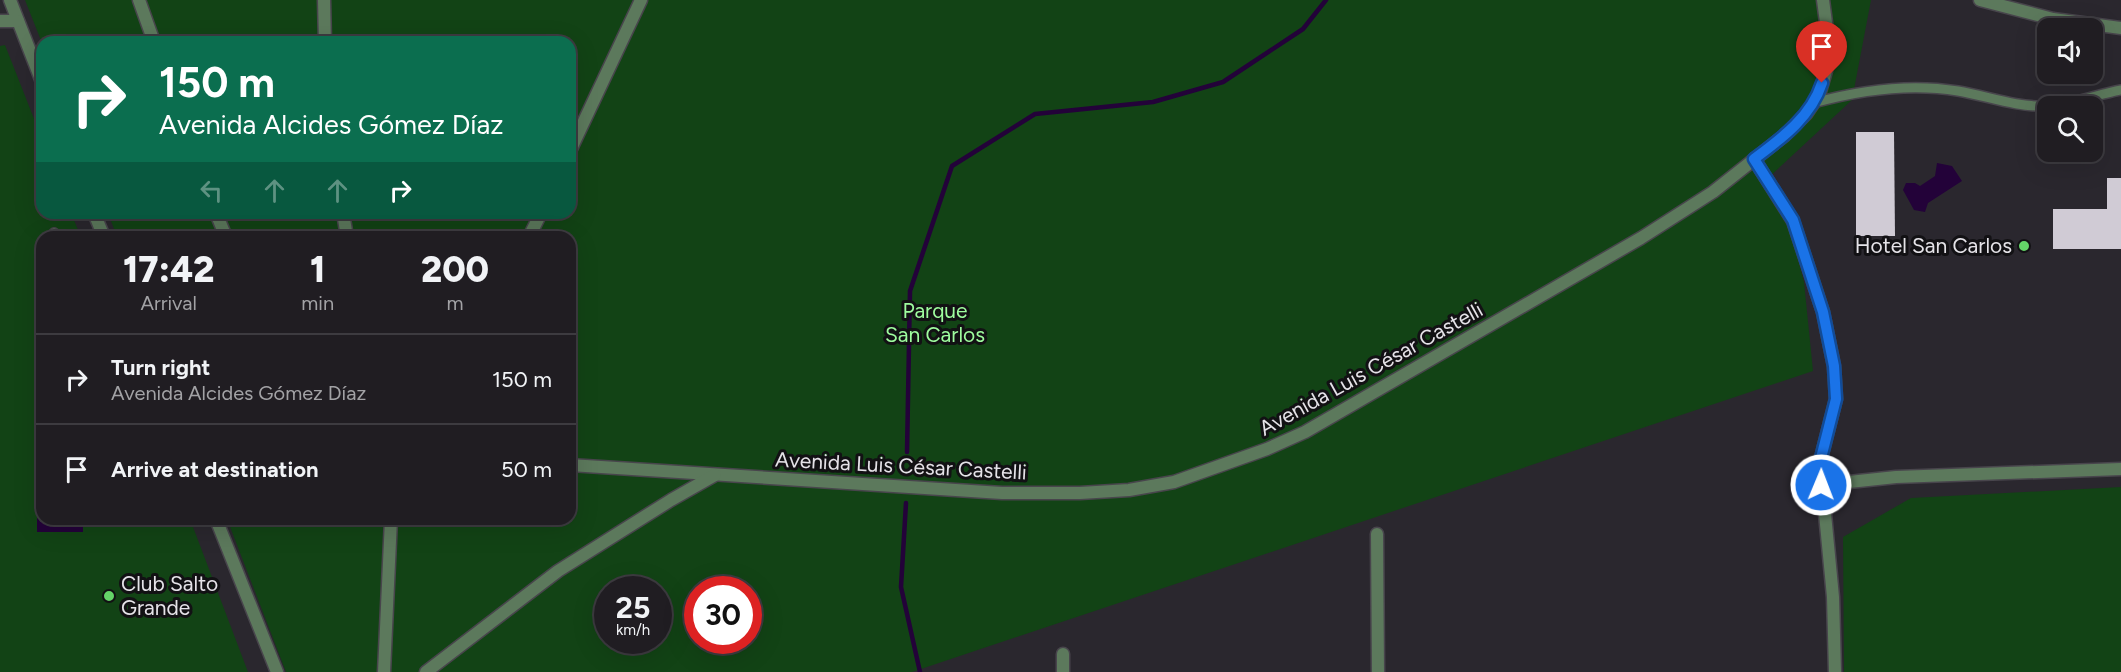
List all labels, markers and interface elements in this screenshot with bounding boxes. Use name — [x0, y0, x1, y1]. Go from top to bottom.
map controls — [2037, 18, 2103, 162]
button: sound — [2037, 18, 2103, 84]
pin — [1796, 21, 1847, 83]
icon: arrive — [1805, 30, 1838, 63]
text: 150 m — [159, 57, 275, 108]
icon: right — [60, 60, 138, 138]
button: search — [2037, 96, 2103, 162]
text: Avenida Alcides Gómez Díaz — [159, 108, 504, 141]
icon: left — [195, 174, 228, 207]
icon: ahead — [258, 174, 291, 207]
icon: ahead — [321, 174, 354, 207]
icon: right — [384, 174, 417, 207]
place label: Hotel San Carlos — [1855, 233, 2012, 258]
marker: Hotel San Carlos — [2017, 239, 2031, 253]
text: 17:42 — [123, 248, 214, 291]
text: 1 — [310, 248, 325, 291]
text: 200 — [421, 248, 489, 291]
text: Arrival — [140, 291, 197, 315]
text: min — [301, 291, 334, 315]
text: m — [447, 291, 464, 315]
street label: Avenida Luis César Castelli — [1255, 297, 1487, 441]
park label: Parque San Carlos — [885, 298, 985, 347]
text: Turn right — [111, 354, 210, 381]
icon: right — [60, 363, 93, 396]
text: 150 m — [492, 366, 552, 393]
text: Avenida Alcides Gómez Díaz — [111, 381, 366, 405]
street label: Avenida Luis César Castelli — [775, 446, 1027, 485]
icon: arrive — [60, 453, 93, 486]
position arrow — [1789, 453, 1853, 517]
text: Arrive at destination — [111, 456, 319, 483]
text: 50 m — [501, 456, 552, 483]
place label: Club Salto Grande — [121, 571, 218, 620]
speed limit sign: 30 — [684, 576, 762, 654]
marker: Club Salto Grande — [102, 589, 116, 603]
text: 25 — [616, 589, 650, 626]
text: km/h — [616, 621, 650, 639]

